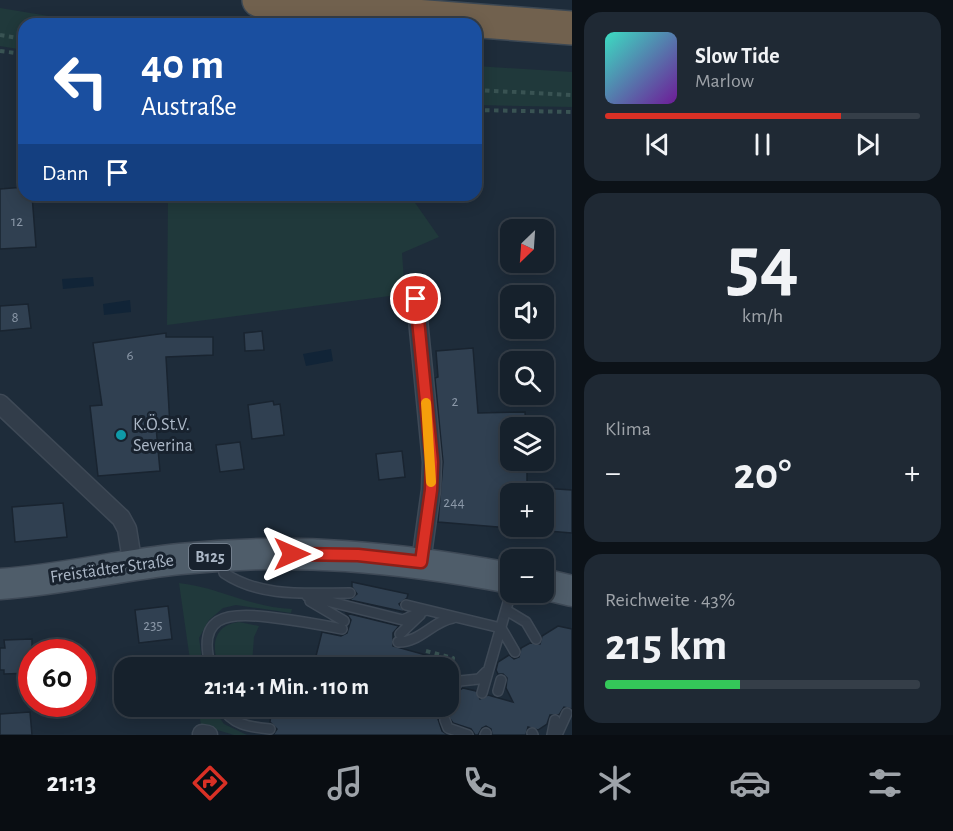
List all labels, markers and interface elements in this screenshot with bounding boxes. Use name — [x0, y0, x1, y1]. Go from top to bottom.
icon: left — [42, 42, 120, 120]
text: 40 m — [141, 44, 224, 86]
text: Slow Tide — [695, 45, 780, 67]
text: Marlow — [695, 71, 754, 91]
text: Austraße — [141, 93, 237, 120]
icon: previous — [641, 128, 674, 161]
icon: pause — [746, 128, 779, 161]
icon: next — [851, 128, 884, 161]
icon: arrive — [101, 156, 134, 189]
text: Dann — [42, 162, 89, 184]
house number: 12 — [11, 214, 23, 229]
north arrow — [500, 219, 554, 273]
map controls — [500, 219, 554, 603]
text: 54 — [726, 226, 799, 304]
pin — [390, 273, 441, 324]
icon: arrive — [399, 282, 432, 315]
button: sound — [500, 285, 554, 339]
text: km/h — [742, 306, 783, 326]
house number: 8 — [11, 310, 19, 325]
house number: 6 — [126, 348, 134, 363]
button: search — [500, 351, 554, 405]
house number: 2 — [452, 394, 459, 409]
place label: K.Ö.St.V. Severina — [133, 414, 193, 455]
button: layers — [500, 417, 554, 471]
text: Klima — [605, 419, 651, 439]
marker: K.Ö.St.V. Severina — [114, 428, 128, 442]
text: 20° — [734, 452, 791, 497]
text: − — [605, 457, 621, 490]
text: + — [904, 457, 920, 490]
button: + — [500, 483, 554, 537]
house number: 244 — [443, 495, 465, 510]
position arrow — [260, 522, 324, 586]
road number: B125 — [189, 544, 231, 570]
button: − — [500, 549, 554, 603]
street label: Freistädter Straße — [49, 551, 175, 587]
text: Reichweite · 43% — [605, 590, 735, 610]
house number: 235 — [143, 618, 163, 633]
text: 215 km — [605, 623, 727, 668]
speed limit sign: 60 — [18, 639, 96, 717]
text: 21:14 · 1 Min. · 110 m — [204, 676, 369, 698]
icon: directions — [189, 762, 231, 804]
icon: music — [324, 762, 366, 804]
icon: phone — [459, 762, 501, 804]
icon: climate — [594, 762, 636, 804]
icon: car — [729, 762, 771, 804]
icon: filters — [864, 762, 906, 804]
text: 21:13 — [47, 769, 96, 796]

